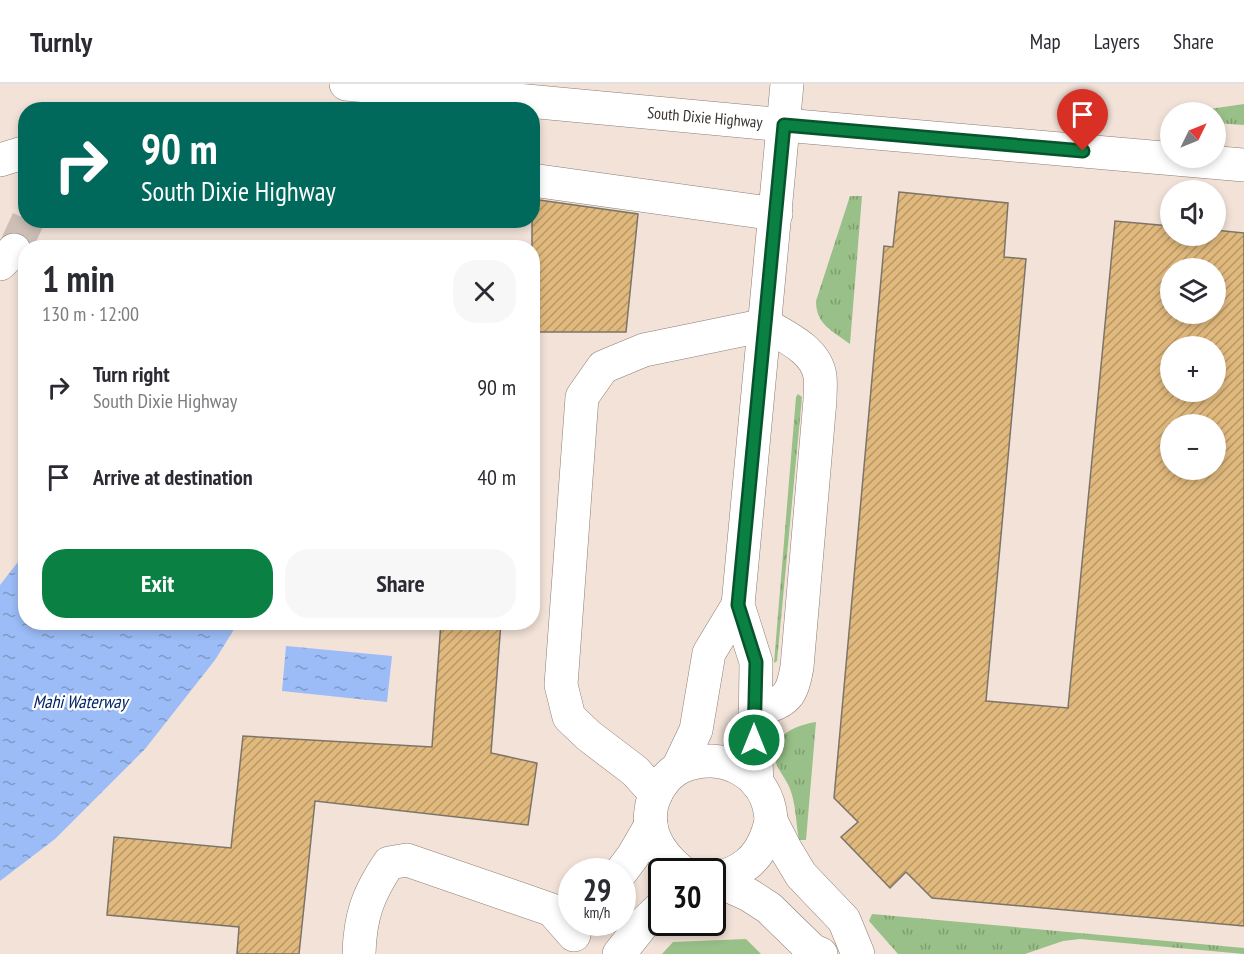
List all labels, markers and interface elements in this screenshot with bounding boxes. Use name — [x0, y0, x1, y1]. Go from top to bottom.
text: Turnly — [30, 23, 92, 60]
text: Map — [1030, 28, 1061, 55]
text: Layers — [1094, 28, 1140, 55]
text: Share — [1173, 28, 1214, 55]
pin — [1057, 89, 1108, 151]
icon: arrive — [1066, 98, 1099, 131]
street label: South Dixie Highway — [647, 102, 763, 132]
north arrow — [1160, 102, 1226, 168]
map controls — [1160, 102, 1226, 480]
text: 90 m — [141, 121, 218, 176]
icon: right — [42, 126, 120, 204]
text: South Dixie Highway — [141, 174, 336, 208]
button: sound — [1160, 180, 1226, 246]
text: 1 min — [42, 255, 115, 302]
button: layers — [1160, 258, 1226, 324]
button: close — [453, 260, 516, 323]
text: 130 m · 12:00 — [42, 301, 139, 327]
button: + — [1160, 336, 1226, 402]
text: Turn right — [93, 360, 170, 388]
icon: right — [42, 371, 75, 404]
text: 90 m — [477, 373, 516, 401]
text: South Dixie Highway — [93, 388, 237, 414]
button: − — [1160, 414, 1226, 480]
icon: arrive — [42, 461, 75, 494]
text: Arrive at destination — [93, 463, 253, 491]
text: 40 m — [477, 463, 516, 491]
button: Exit — [42, 549, 273, 618]
button: Share — [285, 549, 516, 618]
water label: Mahi Waterway — [33, 690, 129, 713]
position arrow — [722, 708, 786, 772]
speed limit sign: 30 — [648, 858, 726, 936]
text: 29 — [583, 870, 611, 909]
text: km/h — [584, 903, 610, 922]

